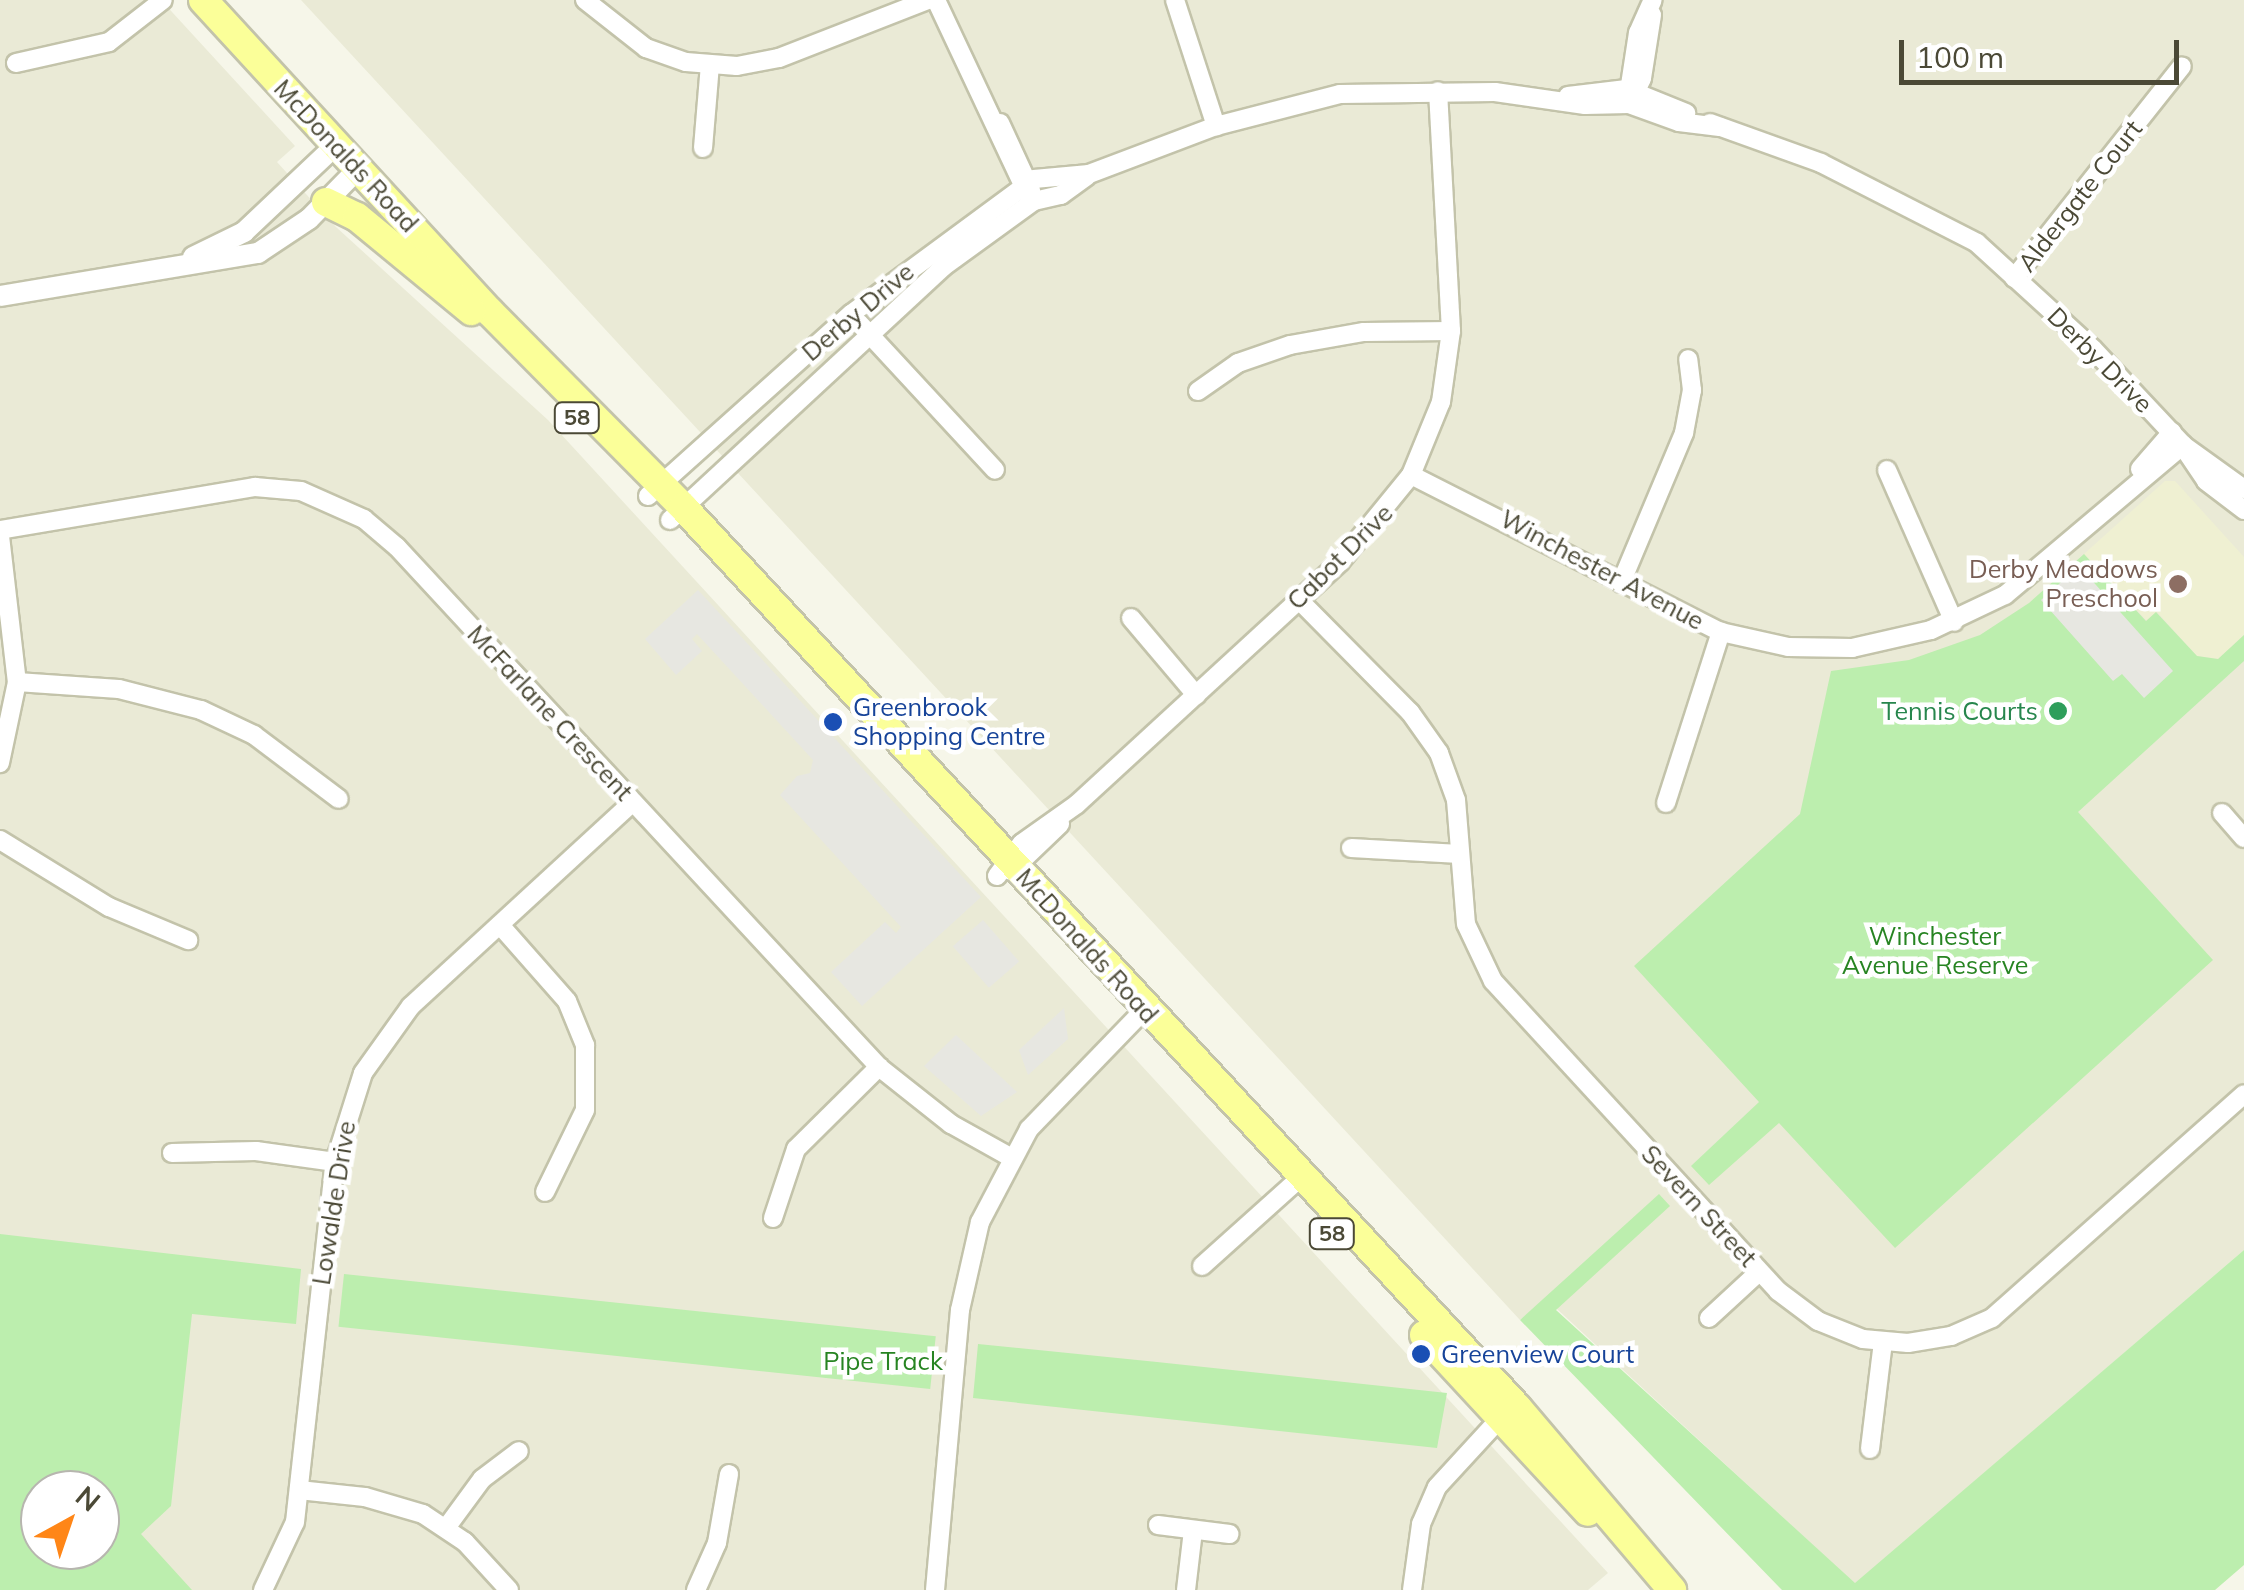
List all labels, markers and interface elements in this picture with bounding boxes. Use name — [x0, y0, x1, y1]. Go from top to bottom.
scale bar — [1904, 20, 2184, 82]
text: 100 m — [1916, 38, 2004, 76]
street label: McDonalds Road — [268, 74, 424, 238]
street label: Aldergate Court — [2012, 114, 2148, 278]
street label: Derby Drive — [796, 257, 920, 367]
street label: Derby Drive — [2041, 301, 2159, 419]
road number: 58 — [552, 401, 602, 435]
street label: Cabot Drive — [1281, 498, 1399, 616]
street label: Winchester Avenue — [1495, 504, 1709, 636]
place label: Derby Meadows Preschool — [1969, 555, 2158, 614]
marker: Derby Meadows Preschool — [2167, 573, 2189, 595]
street label: McFarlane Crescent — [461, 619, 639, 807]
place label: Greenbrook Shopping Centre — [853, 693, 1045, 752]
place label: Tennis Courts — [1881, 696, 2038, 726]
marker: Tennis Courts — [2047, 700, 2069, 722]
marker: Greenbrook Shopping Centre — [822, 711, 844, 733]
street label: McDonalds Road — [1010, 863, 1164, 1029]
park label: Winchester Avenue Reserve — [1842, 922, 2028, 981]
street label: Lowalde Drive — [306, 1119, 362, 1287]
street label: Severn Street — [1635, 1139, 1763, 1273]
road number: 58 — [1307, 1217, 1357, 1251]
place label: Greenview Court — [1441, 1339, 1634, 1369]
marker: Greenview Court — [1410, 1343, 1432, 1365]
park label: Pipe Track — [823, 1346, 943, 1376]
north arrow — [20, 1470, 120, 1570]
text: N — [69, 1478, 108, 1518]

